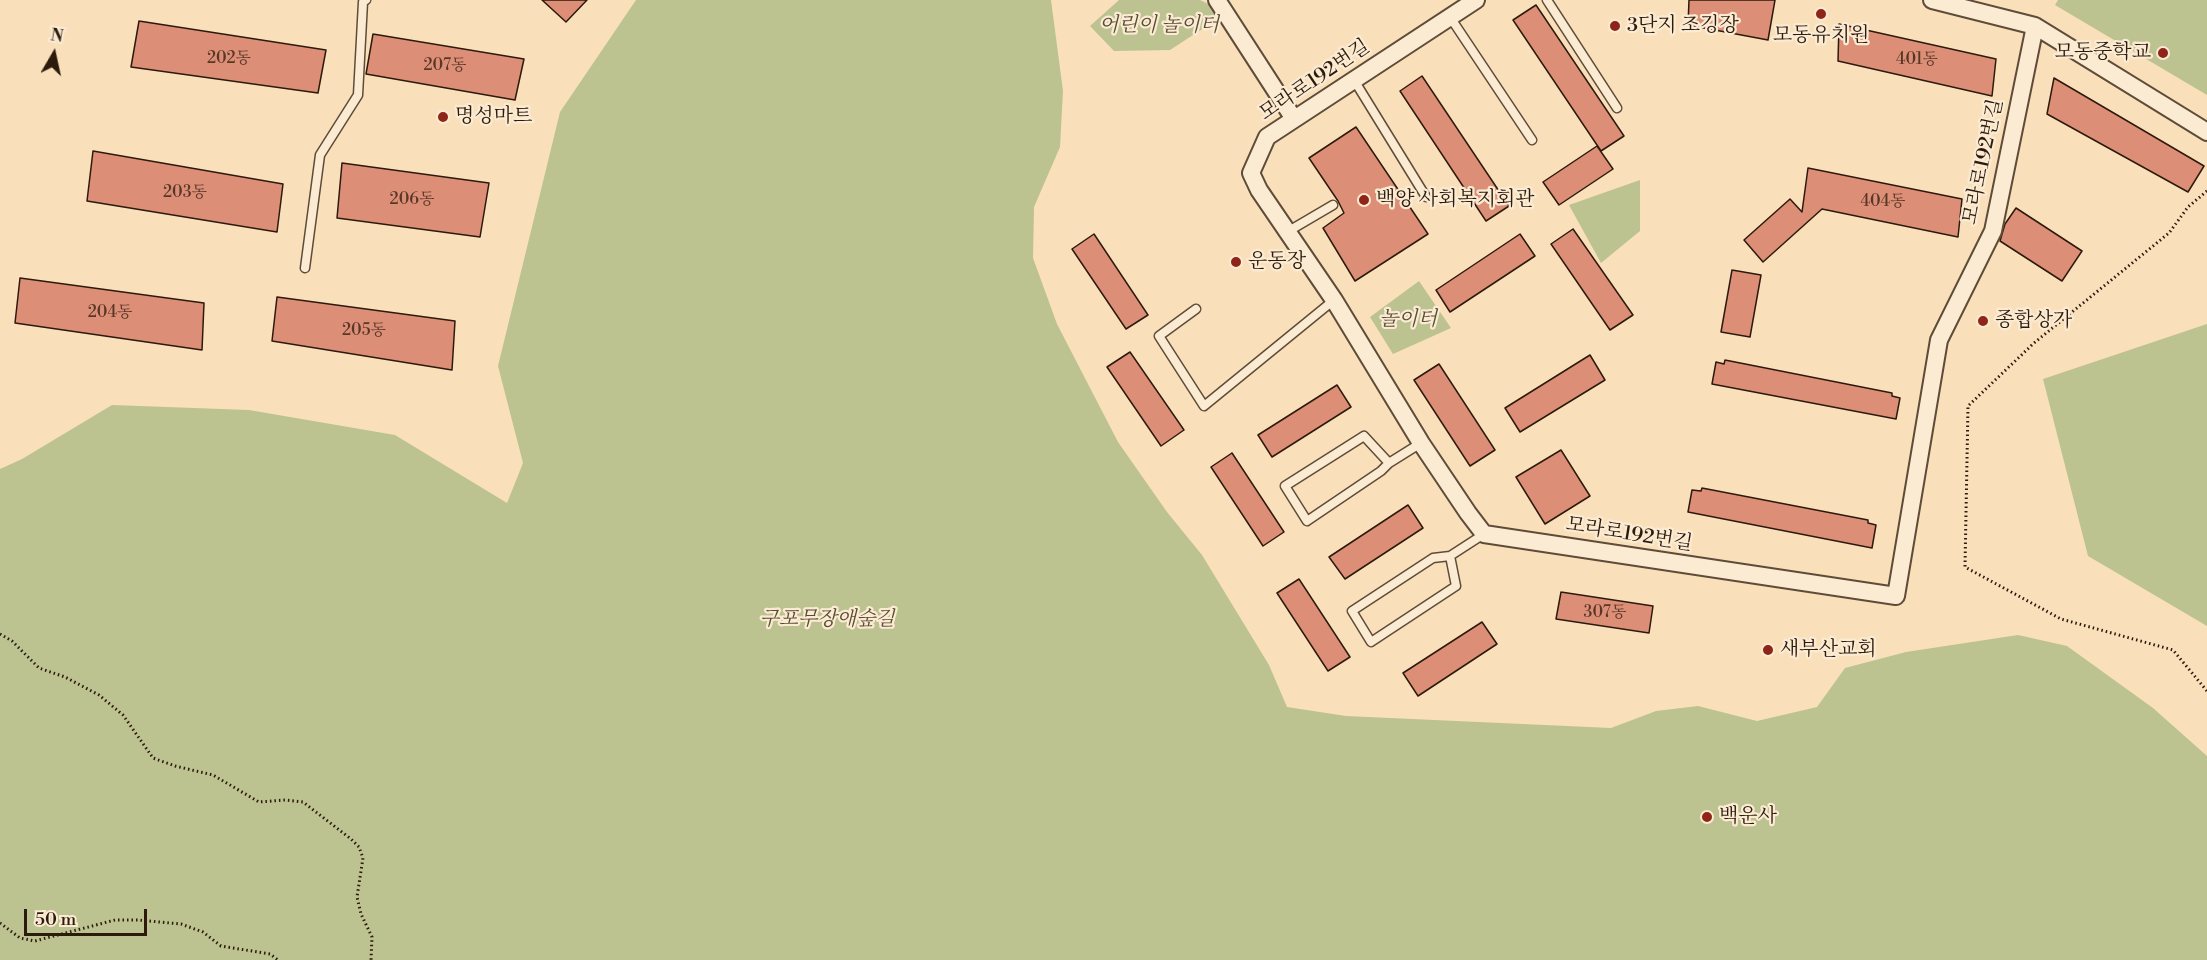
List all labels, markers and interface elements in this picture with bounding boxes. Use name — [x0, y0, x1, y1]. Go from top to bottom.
marker: 모동유치원 — [1814, 7, 1828, 21]
park label: 어린이 놀이터 — [1099, 14, 1219, 38]
place label: 3단지 조깅장 — [1627, 14, 1739, 38]
marker: 3단지 조깅장 — [1608, 19, 1622, 33]
north arrow — [24, 24, 84, 84]
place label: 모동유치원 — [1773, 24, 1869, 48]
text: N — [49, 25, 65, 47]
street label: 모라로192번길 — [1255, 35, 1375, 127]
place label: 모동중학교 — [2054, 41, 2151, 65]
marker: 모동중학교 — [2156, 46, 2170, 60]
house number: 202동 — [207, 49, 251, 69]
house number: 401동 — [1896, 50, 1938, 70]
house number: 207동 — [423, 56, 467, 76]
street label: 모라로192번길 — [1959, 97, 2009, 227]
place label: 명성마트 — [455, 105, 532, 129]
marker: 명성마트 — [436, 110, 450, 124]
house number: 203동 — [163, 183, 207, 203]
place label: 백양 사회복지회관 — [1376, 188, 1535, 212]
house number: 206동 — [390, 190, 434, 210]
house number: 404동 — [1860, 192, 1906, 212]
marker: 백양 사회복지회관 — [1357, 193, 1371, 207]
place label: 운동장 — [1248, 250, 1306, 274]
marker: 운동장 — [1229, 255, 1243, 269]
house number: 204동 — [88, 303, 132, 323]
park label: 놀이터 — [1379, 308, 1437, 332]
place label: 종합상가 — [1995, 309, 2072, 333]
marker: 종합상가 — [1976, 314, 1990, 328]
house number: 205동 — [342, 321, 386, 341]
street label: 모라로192번길 — [1564, 513, 1694, 557]
house number: 307동 — [1584, 603, 1626, 623]
park label: 구포무장애숲길 — [759, 608, 895, 632]
place label: 새부산교회 — [1780, 638, 1877, 662]
marker: 새부산교회 — [1761, 643, 1775, 657]
place label: 백운사 — [1719, 805, 1777, 829]
marker: 백운사 — [1700, 810, 1714, 824]
scale bar — [27, 897, 150, 935]
text: 50 m — [35, 908, 76, 931]

